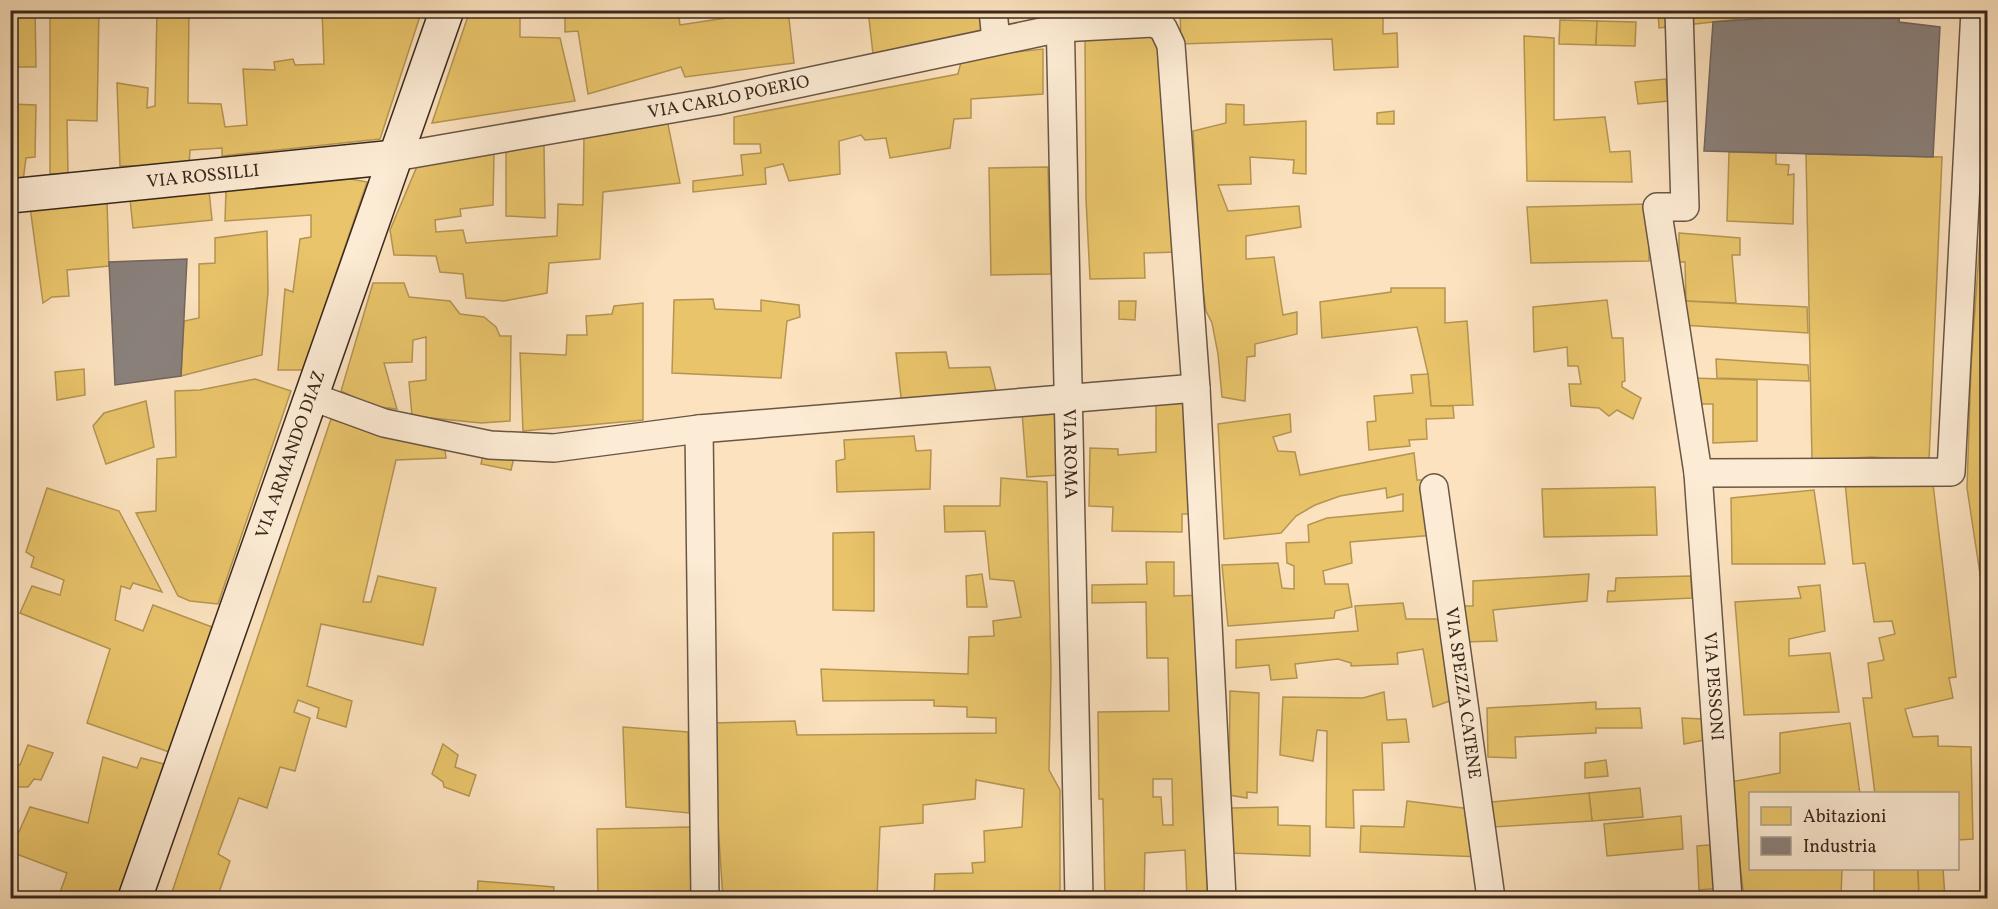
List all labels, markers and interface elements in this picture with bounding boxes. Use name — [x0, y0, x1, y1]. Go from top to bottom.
street label: VIA CARLO POERIO — [646, 69, 812, 125]
street label: VIA ROSSILLI — [145, 158, 261, 195]
street label: VIA ARMANDO DIAZ — [250, 367, 332, 542]
street label: VIA ROMA — [1056, 409, 1083, 499]
street label: VIA SPEZZA CATENE — [1438, 606, 1487, 781]
street label: VIA PESSONI — [1697, 631, 1729, 742]
legend — [1749, 792, 1959, 870]
text: Abitazioni — [1803, 805, 1886, 830]
text: Industria — [1803, 835, 1876, 860]

